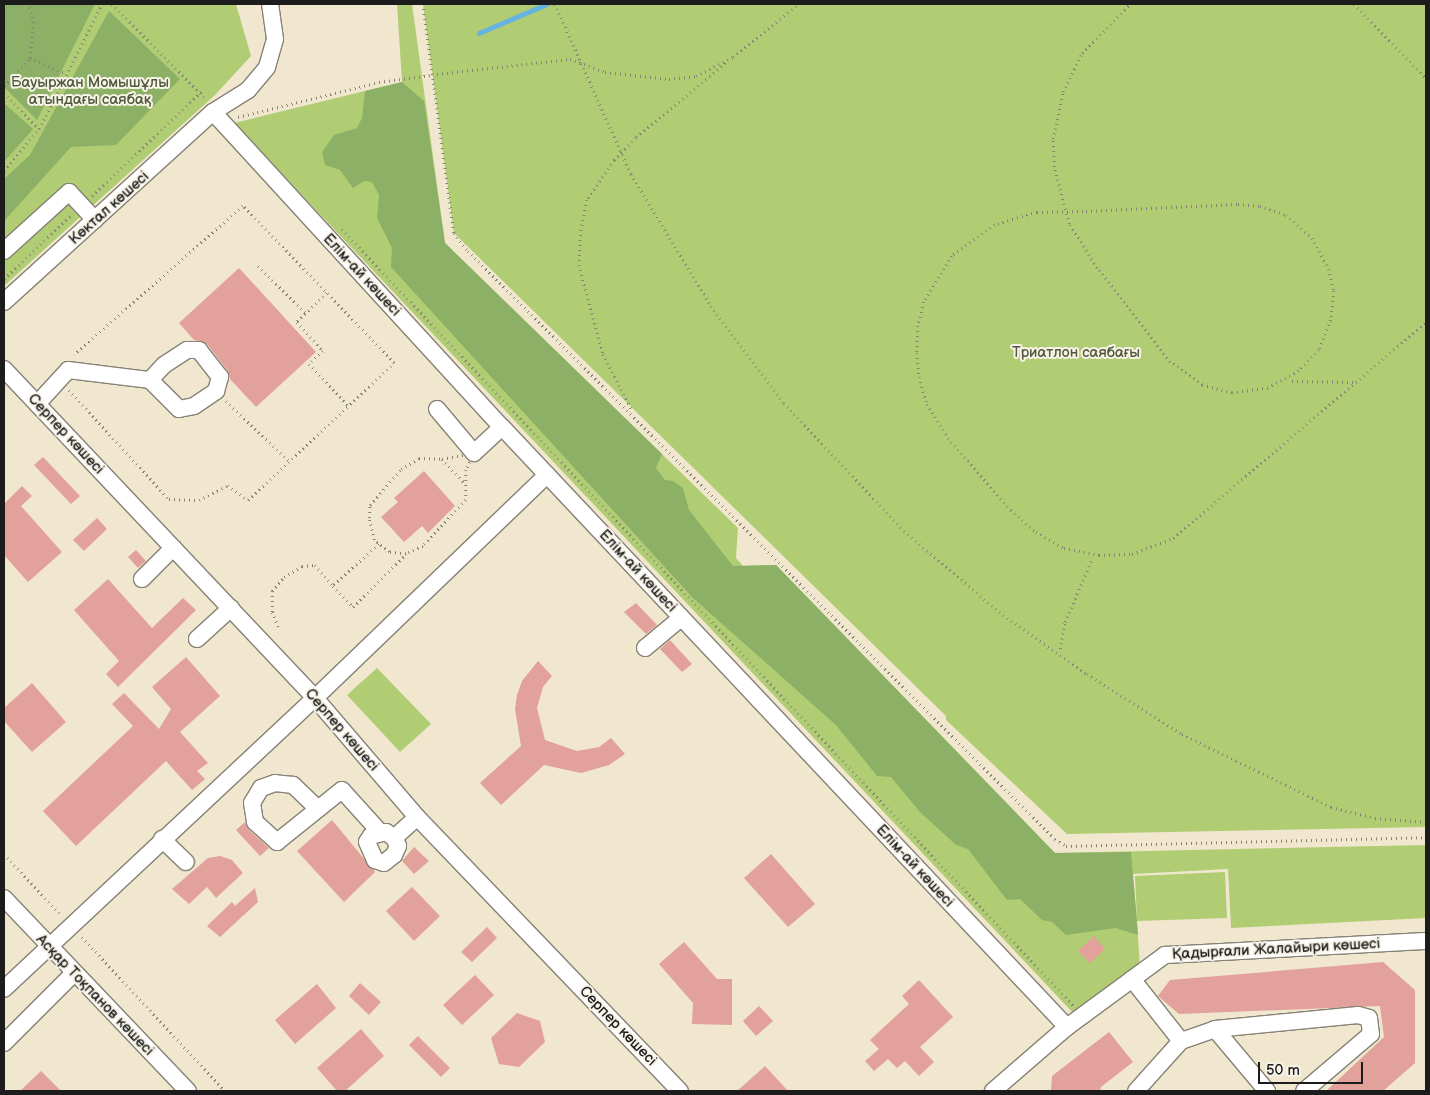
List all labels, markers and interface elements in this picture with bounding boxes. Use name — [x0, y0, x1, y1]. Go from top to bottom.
park label: Бауыржан Момышұлы атындағы саябақ — [11, 73, 169, 108]
street label: Көктал көшесі — [65, 167, 153, 249]
street label: Елім-ай көшесі — [319, 230, 405, 320]
park label: Триатлон саябағы — [1012, 344, 1140, 362]
street label: Серпер көшесі — [24, 390, 108, 478]
street label: Елім-ай көшесі — [595, 526, 681, 616]
street label: Серпер көшесі — [301, 685, 383, 775]
street label: Елім-ай көшесі — [872, 821, 958, 911]
street label: Асқар Тоқпанов көшесі — [32, 931, 158, 1059]
street label: Қадырғали Жалайыри көшесі — [1171, 935, 1381, 963]
street label: Серпер көшесі — [576, 983, 660, 1069]
scale bar — [1260, 1052, 1365, 1084]
text: 50 m — [1266, 1061, 1300, 1080]

